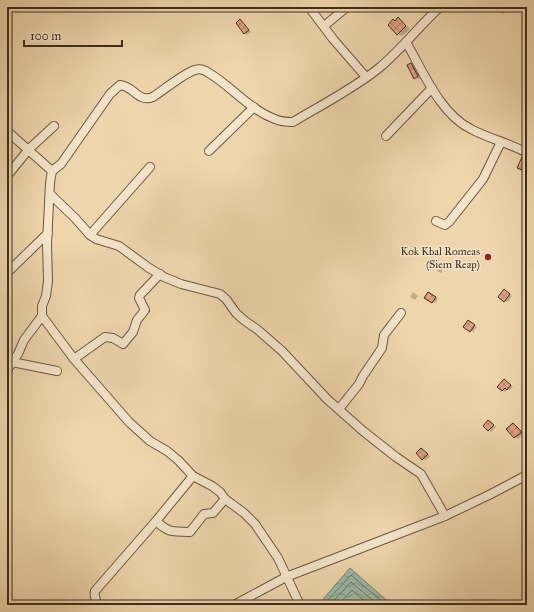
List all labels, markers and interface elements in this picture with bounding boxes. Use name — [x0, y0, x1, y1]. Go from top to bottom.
scale bar — [24, 22, 122, 48]
text: 100 m — [30, 29, 61, 43]
place label: Kok Kbal Romeas (Siem Reap) — [400, 245, 480, 271]
marker: Kok Kbal Romeas (Siem Reap) — [483, 252, 493, 262]

